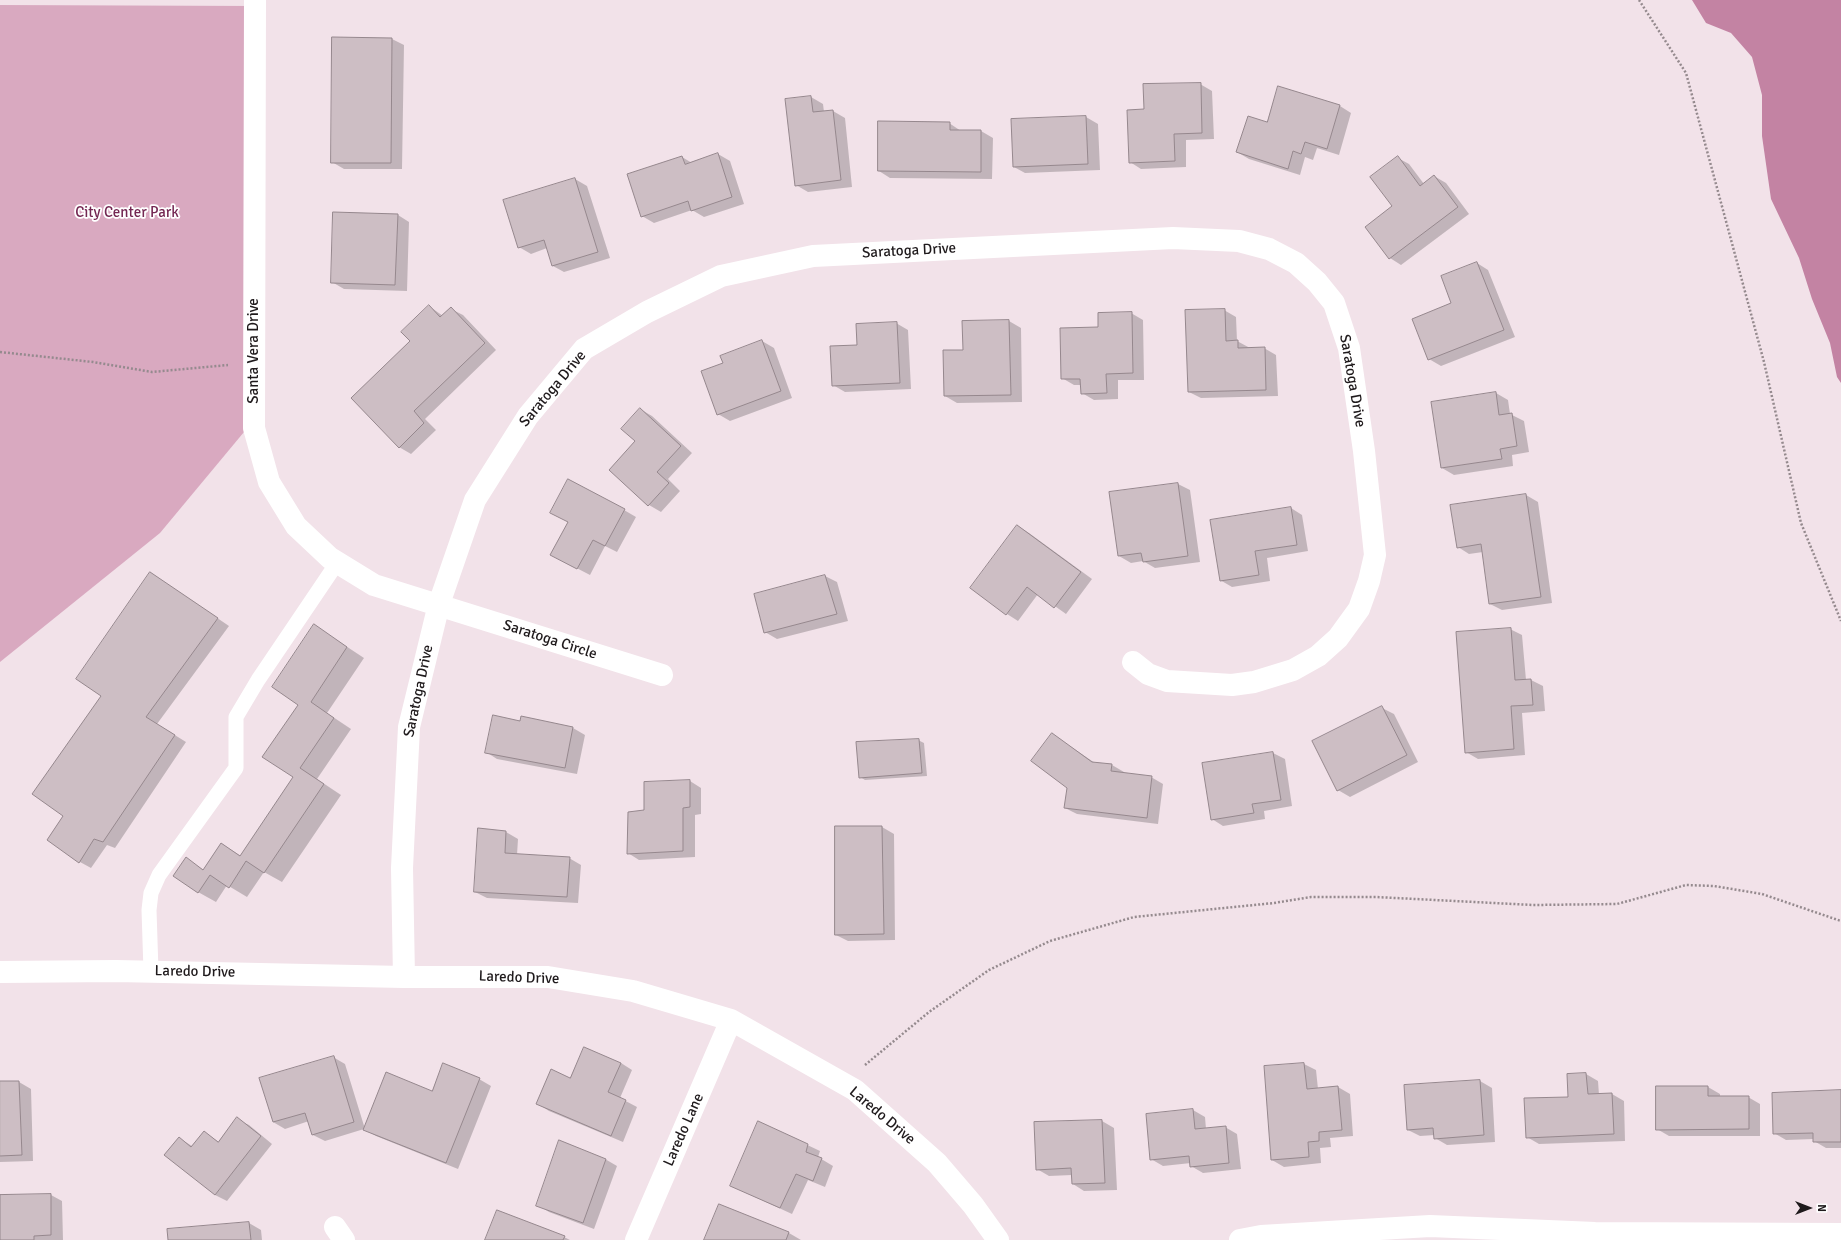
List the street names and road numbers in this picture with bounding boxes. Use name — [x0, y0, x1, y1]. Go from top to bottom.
street label: Saratoga Drive — [862, 240, 956, 262]
street label: Santa Vera Drive — [245, 298, 263, 404]
street label: Saratoga Drive — [1335, 333, 1369, 429]
street label: Saratoga Drive — [516, 347, 590, 431]
street label: Saratoga Circle — [501, 616, 599, 664]
street label: Saratoga Drive — [400, 643, 438, 739]
street label: Laredo Drive — [155, 962, 235, 982]
street label: Laredo Drive — [478, 968, 560, 988]
street label: Laredo Drive — [845, 1083, 919, 1149]
street label: Laredo Lane — [660, 1091, 708, 1169]

